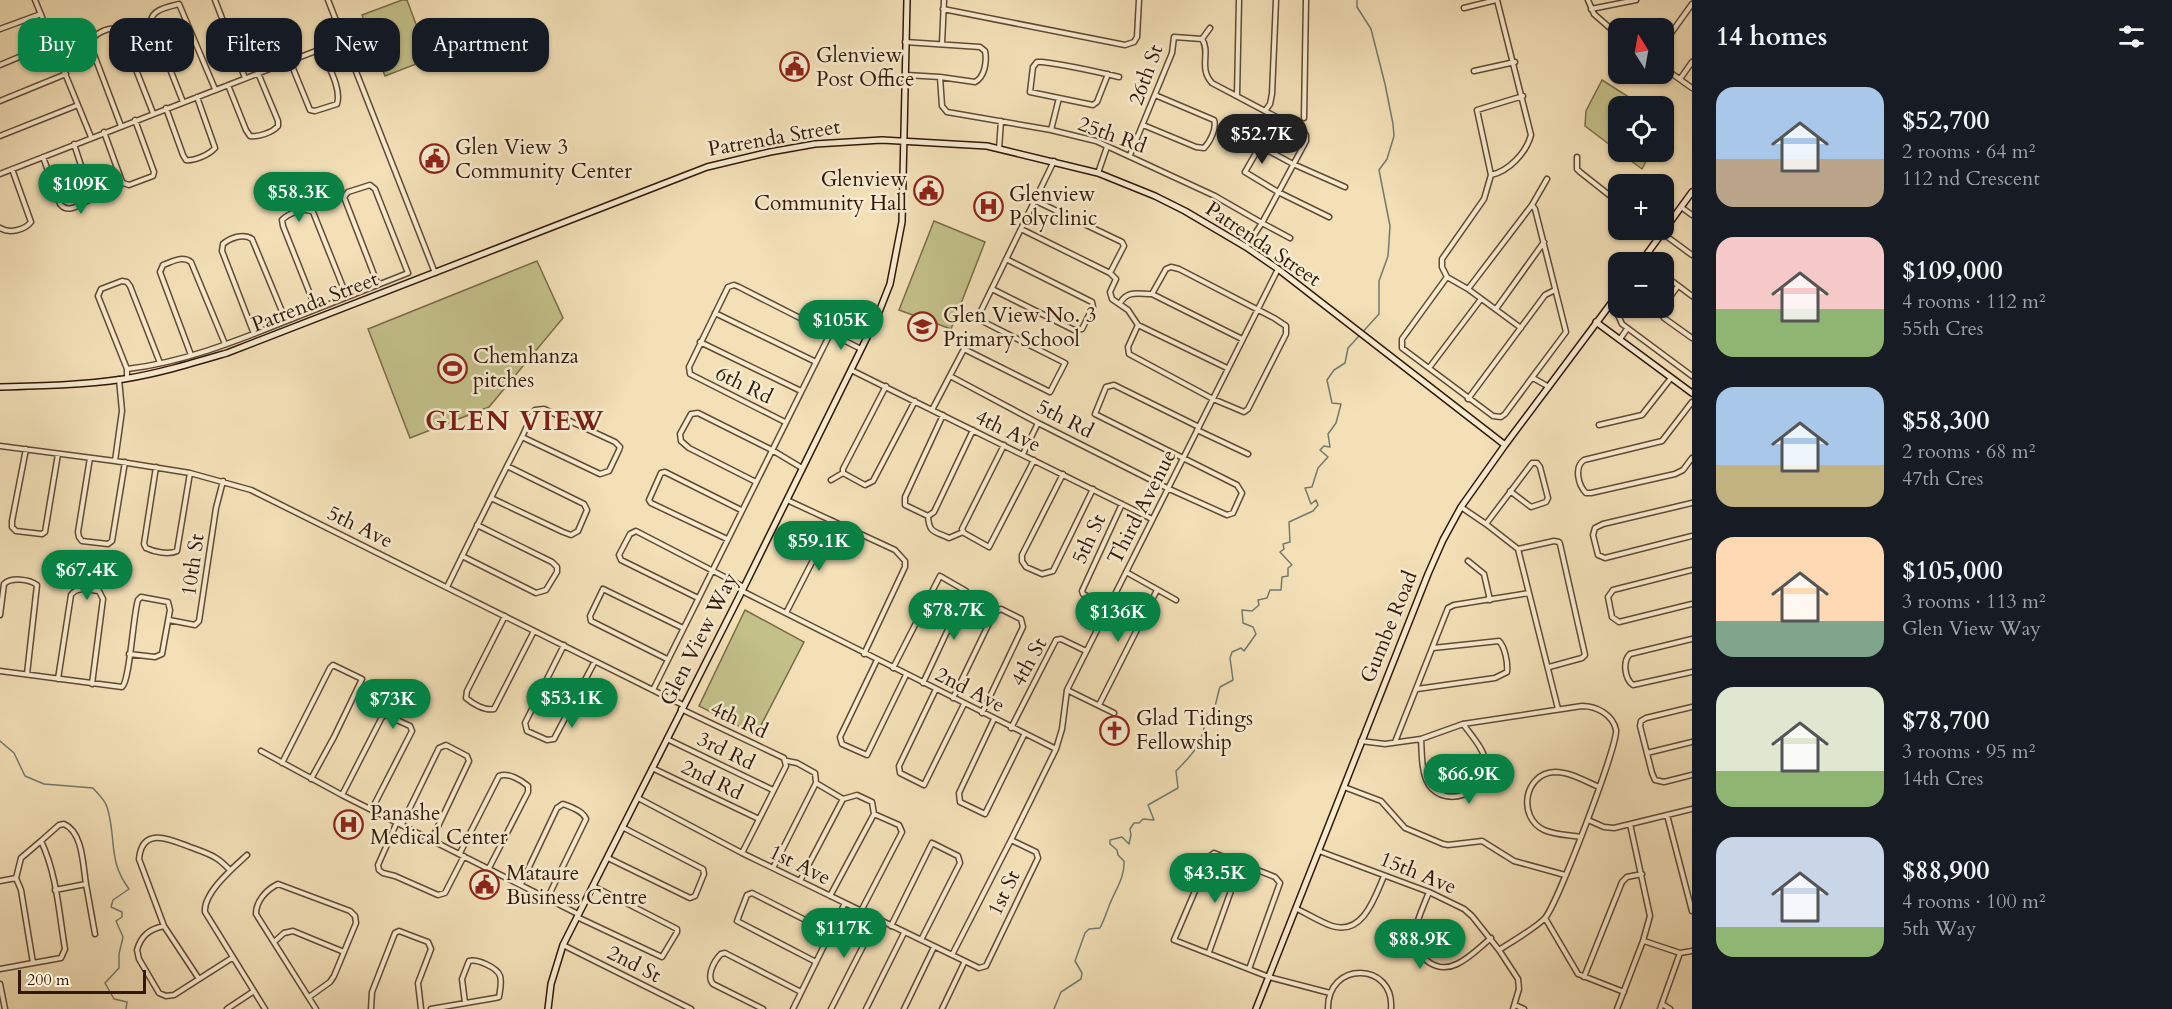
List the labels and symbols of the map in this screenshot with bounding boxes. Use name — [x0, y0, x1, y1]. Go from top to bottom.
north arrow — [1608, 18, 1674, 84]
street label: 26th St — [1122, 40, 1170, 109]
place label: Glenview Post Office — [816, 41, 914, 94]
public building icon: Glenview Post Office — [779, 51, 811, 83]
street label: 25th Rd — [1074, 109, 1150, 161]
street label: Patrenda Street — [706, 112, 843, 164]
pin: $52.7K — [1213, 114, 1311, 165]
place label: Glen View 3 Community Center — [455, 133, 632, 186]
public building icon: Glen View 3 Community Center — [418, 143, 450, 175]
pin: $109K — [39, 164, 123, 215]
place label: Glenview Community Hall — [754, 165, 907, 218]
pin: $58.3K — [250, 172, 348, 223]
public building icon: Glenview Community Hall — [912, 175, 944, 207]
place label: Glenview Polyclinic — [1009, 180, 1097, 233]
hospital icon: Glenview Polyclinic — [972, 190, 1004, 222]
street label: Patrenda Street — [1199, 195, 1327, 294]
street label: Patrenda Street — [247, 264, 383, 339]
pin: $105K — [799, 300, 883, 351]
place label: Glen View No. 3 Primary School — [943, 301, 1096, 354]
school or university icon: Glen View No. 3 Primary School — [906, 311, 938, 343]
place label: Chemhanza pitches — [473, 342, 579, 395]
sports icon: Chemhanza pitches — [436, 352, 468, 384]
street label: 6th Rd — [711, 359, 777, 411]
street label: 5th Rd — [1032, 392, 1098, 446]
district label: GLEN VIEW — [425, 403, 605, 440]
street label: 4th Ave — [970, 403, 1046, 459]
street label: Third Avenue — [1101, 445, 1183, 569]
street label: 5th Ave — [322, 499, 398, 555]
street label: 5th St — [1065, 509, 1113, 569]
pin: $59.1K — [770, 521, 868, 572]
street label: 10th St — [174, 532, 212, 598]
pin: $67.4K — [38, 550, 136, 601]
street label: Glen View Way — [653, 567, 745, 711]
street label: Gumbe Road — [1353, 567, 1425, 687]
pin: $78.7K — [905, 590, 1003, 641]
pin: $136K — [1076, 592, 1160, 643]
street label: 4th St — [1004, 632, 1054, 692]
street label: 2nd Ave — [930, 660, 1010, 720]
pin: $53.1K — [523, 678, 621, 729]
pin: $73K — [357, 679, 429, 730]
street label: 4th Rd — [706, 694, 772, 746]
place label: Glad Tidings Fellowship — [1136, 704, 1253, 757]
church icon: Glad Tidings Fellowship — [1099, 714, 1131, 746]
street label: 3rd Rd — [692, 725, 760, 777]
street label: 2nd Rd — [676, 753, 748, 807]
pin: $66.9K — [1420, 754, 1518, 805]
place label: Panashe Medical Center — [370, 799, 508, 852]
hospital icon: Panashe Medical Center — [333, 809, 365, 841]
street label: 1st Ave — [764, 838, 836, 892]
street label: 15th Ave — [1375, 844, 1461, 902]
pin: $43.5K — [1166, 853, 1264, 904]
place label: Mataure Business Centre — [506, 859, 647, 912]
street label: 1st St — [981, 865, 1028, 921]
public building icon: Mataure Business Centre — [469, 869, 501, 901]
pin: $117K — [802, 908, 886, 959]
pin: $88.9K — [1371, 919, 1469, 970]
street label: 2nd St — [602, 938, 666, 990]
scale bar — [18, 967, 146, 994]

